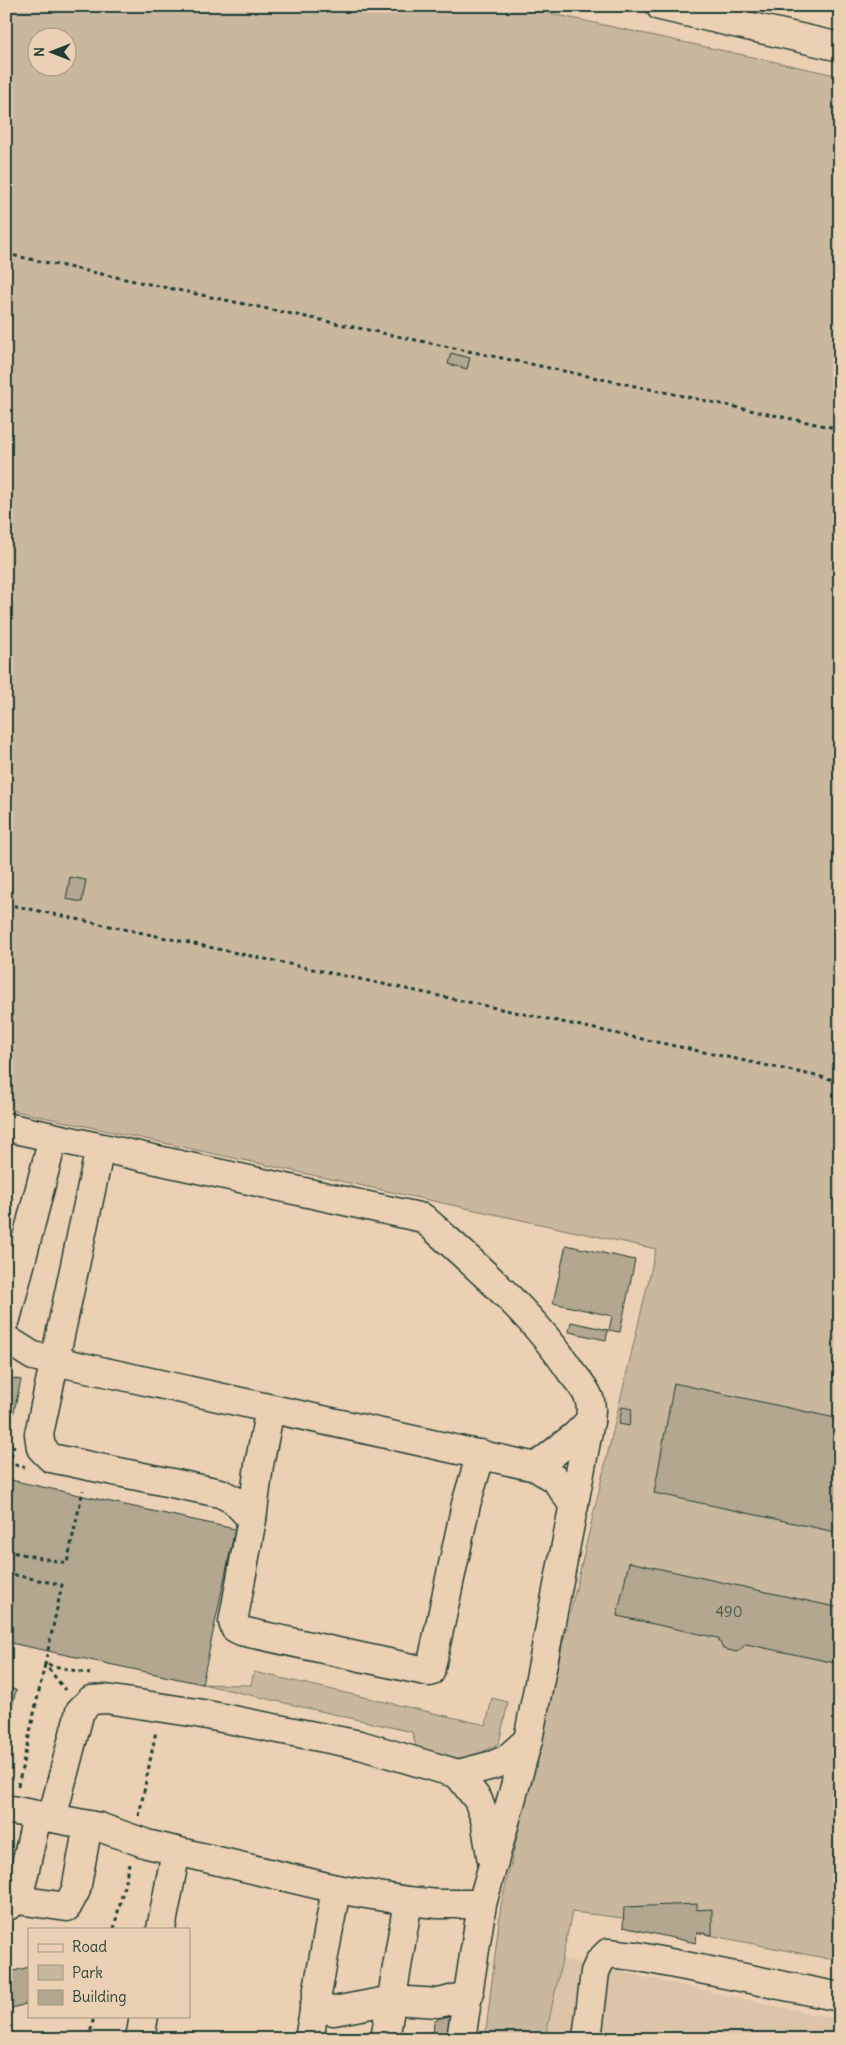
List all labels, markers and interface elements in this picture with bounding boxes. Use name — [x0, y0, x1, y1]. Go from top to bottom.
north arrow — [28, 28, 78, 78]
text: N — [30, 47, 48, 57]
house number: 490 — [715, 1602, 743, 1621]
legend — [28, 1928, 190, 2018]
text: Road — [72, 1937, 107, 1956]
text: Park — [72, 1963, 103, 1982]
text: Building — [72, 1987, 127, 2006]

